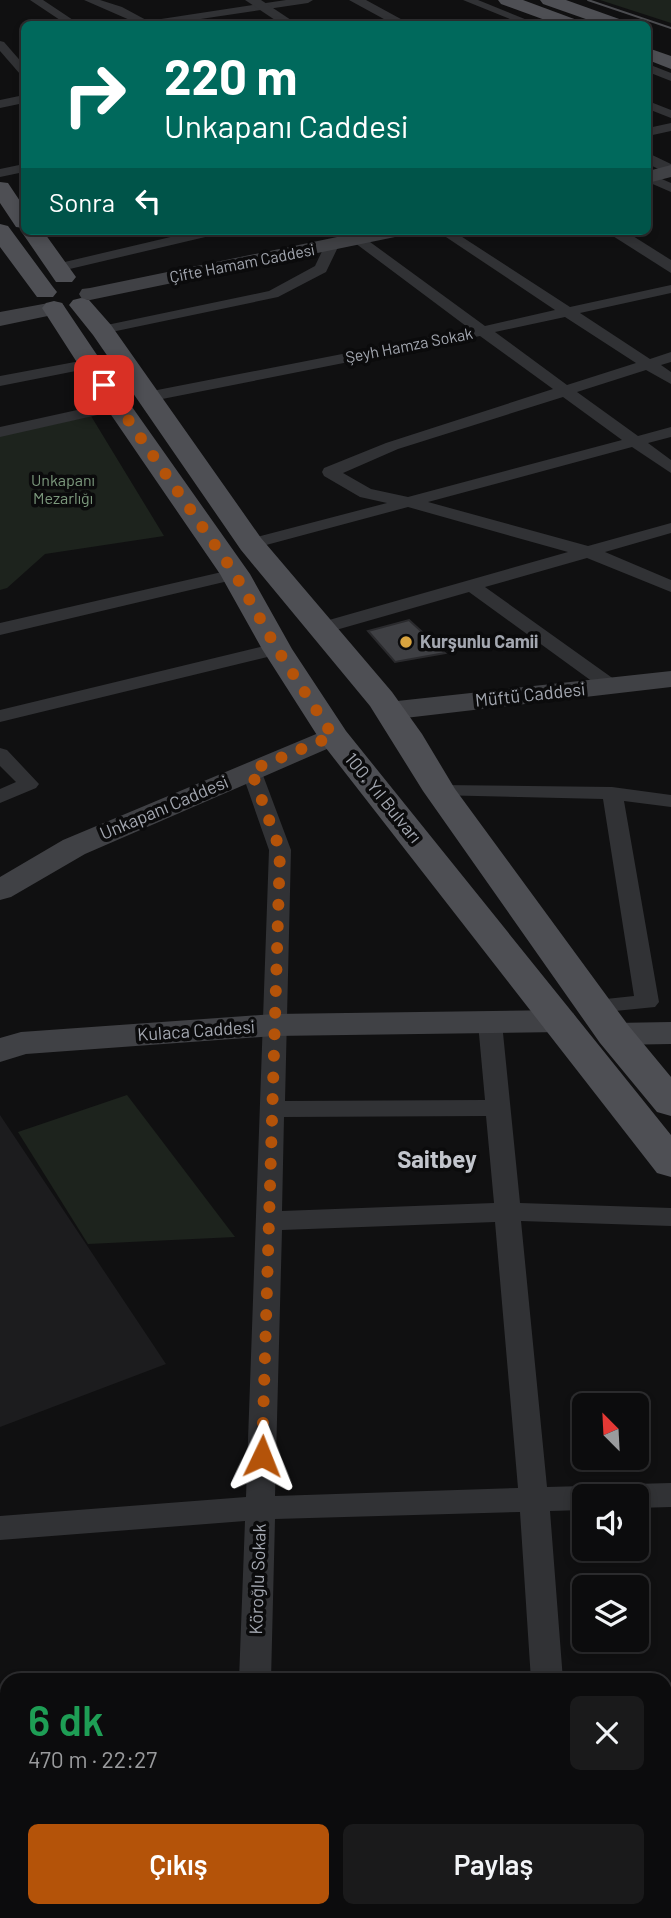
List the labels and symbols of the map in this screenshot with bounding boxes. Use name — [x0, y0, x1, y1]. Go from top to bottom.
street label: Çifte Hamam Caddesi — [168, 239, 316, 286]
street label: Şeyh Hamza Sokak — [344, 323, 474, 366]
pin — [74, 355, 134, 415]
park label: Unkapanı Mezarlığı — [31, 470, 95, 507]
place label: Kurşunlu Camii — [420, 630, 538, 652]
marker: Kurşunlu Camii — [398, 634, 414, 650]
street label: Müftü Caddesi — [474, 677, 586, 711]
street label: 100. Yıl Bulvarı — [341, 748, 427, 847]
street label: Unkapanı Caddesi — [96, 770, 231, 844]
street label: Kulaca Caddesi — [136, 1015, 255, 1045]
district label: Saitbey — [397, 1144, 477, 1173]
north arrow — [572, 1393, 649, 1470]
position arrow — [225, 1419, 299, 1493]
street label: Köroğlu Sokak — [244, 1523, 270, 1635]

